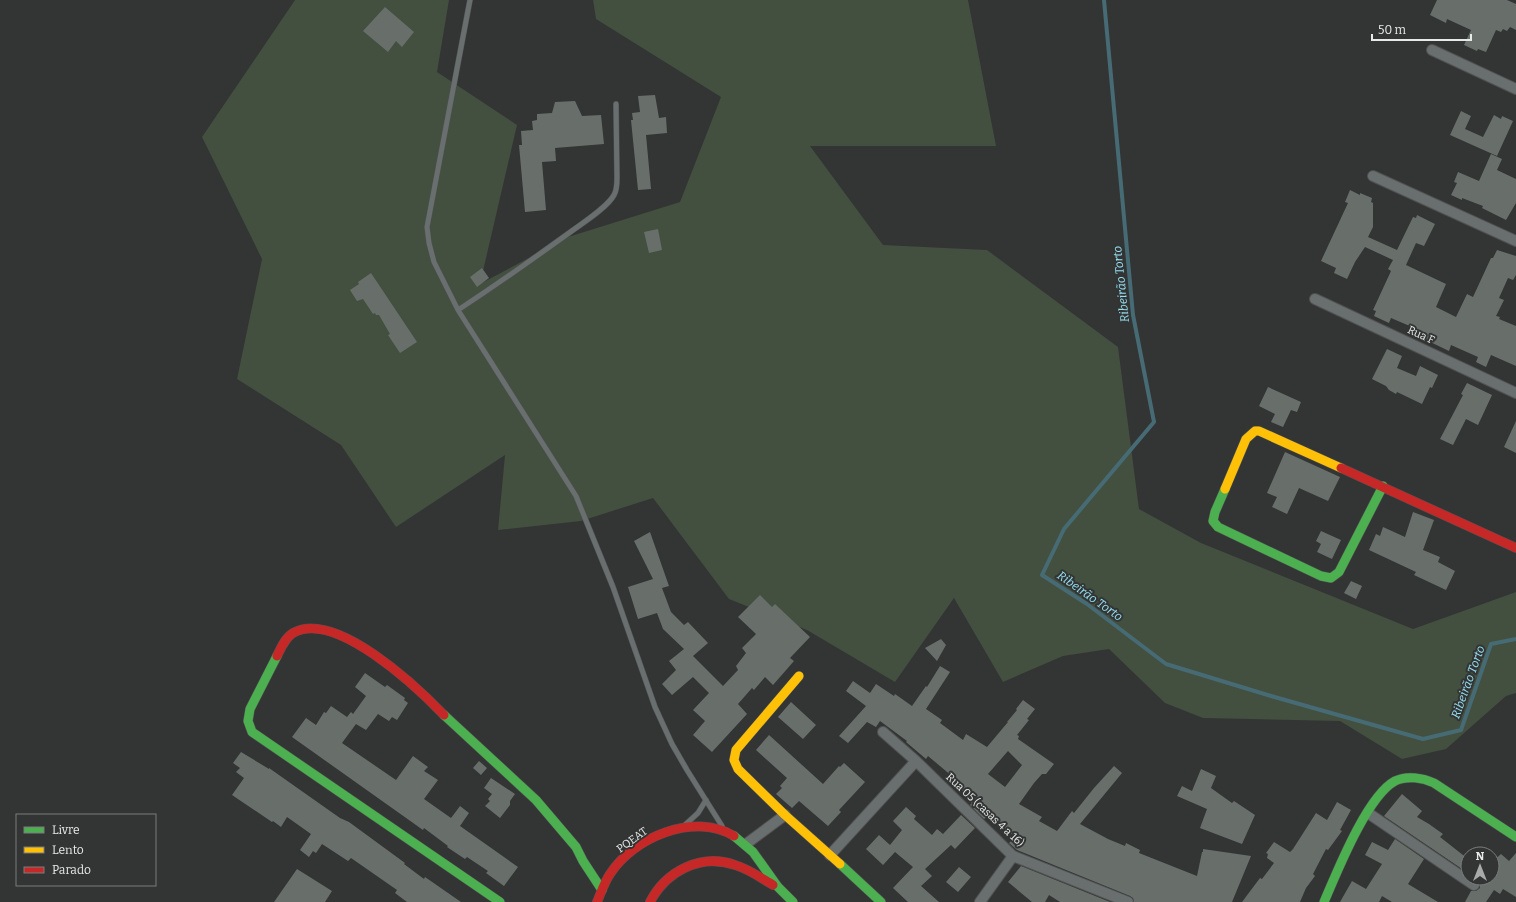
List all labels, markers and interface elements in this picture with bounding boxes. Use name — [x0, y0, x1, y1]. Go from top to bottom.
scale bar — [1372, 16, 1471, 42]
text: 50 m — [1378, 23, 1407, 37]
water label: Ribeirão Torto — [1110, 245, 1132, 323]
street label: Rua F — [1405, 323, 1437, 347]
water label: Ribeirão Torto — [1055, 568, 1126, 624]
water label: Ribeirão Torto — [1448, 643, 1488, 720]
street label: Rua 05 (casas 4 a 16) — [943, 771, 1027, 849]
legend — [16, 814, 156, 886]
text: Livre — [52, 823, 80, 837]
street label: PQEAT — [614, 824, 650, 855]
text: Lento — [52, 843, 84, 857]
north arrow — [1460, 846, 1500, 886]
text: N — [1476, 850, 1485, 863]
text: Parado — [52, 863, 91, 877]

